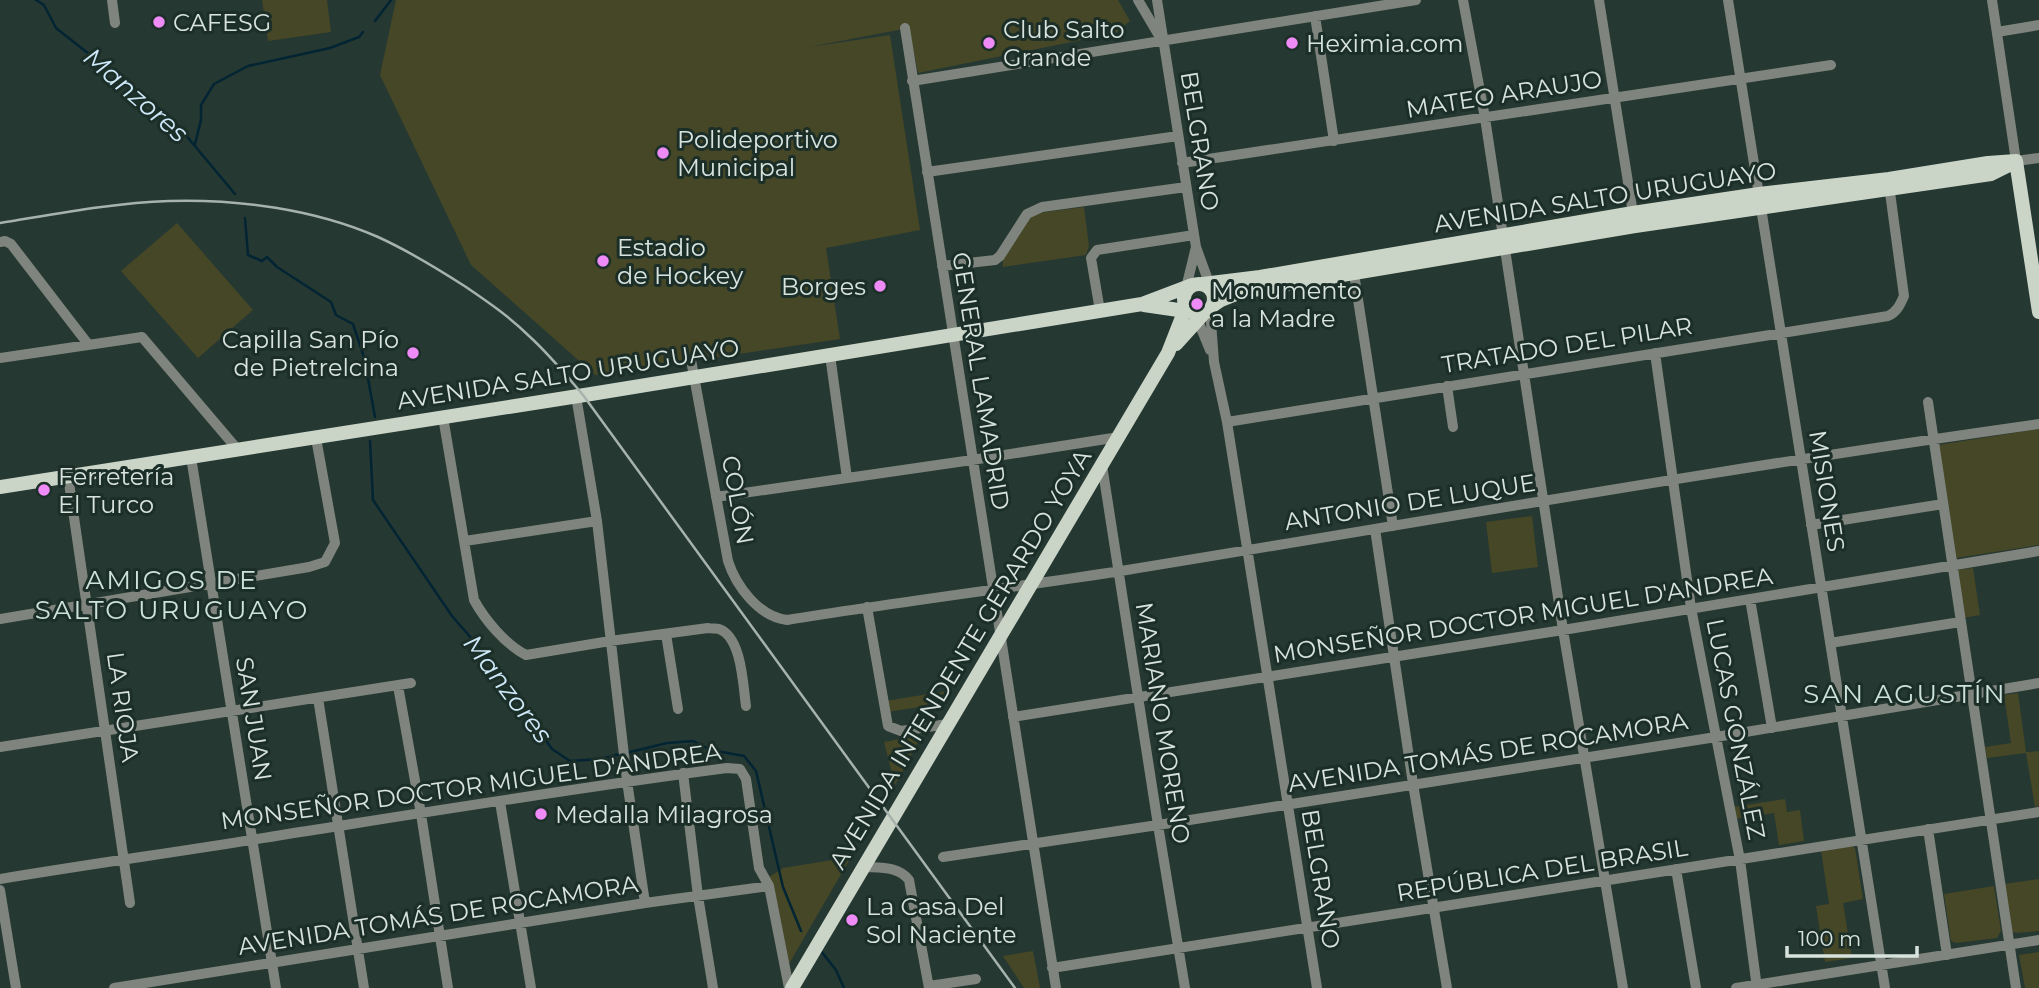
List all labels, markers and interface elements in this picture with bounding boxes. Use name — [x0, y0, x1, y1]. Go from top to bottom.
place label: CAFESG — [173, 8, 271, 37]
marker: CAFESG — [151, 14, 167, 30]
place label: Club Salto Grande — [1003, 15, 1125, 72]
place label: Heximia.com — [1306, 29, 1464, 58]
marker: Club Salto Grande — [981, 35, 997, 51]
marker: Heximia.com — [1284, 35, 1300, 51]
water label: Manzores — [77, 41, 195, 149]
street label: MATEO ARAUJO — [1404, 64, 1604, 124]
street label: BELGRANO — [1175, 69, 1225, 213]
place label: Polideportivo Municipal — [677, 125, 838, 182]
marker: Polideportivo Municipal — [655, 145, 671, 161]
street label: AVENIDA SALTO URUGUAYO — [1432, 156, 1778, 238]
place label: Estadio de Hockey — [617, 233, 743, 290]
street label: GENERAL LAMADRID — [946, 250, 1016, 512]
marker: Estadio de Hockey — [595, 253, 611, 269]
place label: Borges — [781, 272, 866, 301]
place label: Monumento a la Madre — [1211, 276, 1362, 333]
marker: Borges — [872, 278, 888, 294]
marker: Monumento a la Madre — [1189, 296, 1205, 312]
street label: TRATADO DEL PILAR — [1440, 311, 1694, 379]
place label: Capilla San Pío de Pietrelcina — [222, 325, 399, 382]
street label: AVENIDA SALTO URUGUAYO — [395, 333, 741, 415]
marker: Capilla San Pío de Pietrelcina — [405, 345, 421, 361]
street label: MISIONES — [1803, 428, 1851, 554]
street label: AVENIDA INTENDENTE GERARDO YOYA — [823, 443, 1098, 874]
street label: COLÓN — [716, 453, 760, 547]
place label: Ferretería El Turco — [58, 462, 174, 519]
street label: ANTONIO DE LUQUE — [1282, 468, 1538, 536]
marker: Ferretería El Turco — [36, 482, 52, 498]
street label: MONSEÑOR DOCTOR MIGUEL D'ANDREA — [1271, 561, 1776, 669]
district label: AMIGOS DE SALTO URUGUAYO — [35, 564, 309, 626]
street label: MARIANO MORENO — [1130, 600, 1196, 846]
street label: LUCAS GONZÁLEZ — [1700, 616, 1772, 842]
water label: Manzores — [457, 628, 559, 750]
street label: LA RIOJA — [101, 650, 145, 765]
street label: SAN JUAN — [230, 655, 278, 783]
district label: SAN AGUSTÍN — [1803, 678, 2007, 710]
street label: AVENIDA TOMÁS DE ROCAMORA — [1286, 706, 1691, 798]
street label: MONSEÑOR DOCTOR MIGUEL D'ANDREA — [219, 736, 724, 836]
place label: Medalla Milagrosa — [555, 800, 773, 829]
marker: Medalla Milagrosa — [533, 806, 549, 822]
street label: BELGRANO — [1296, 807, 1346, 951]
street label: REPÚBLICA DEL BRASIL — [1394, 833, 1690, 907]
street label: AVENIDA TOMÁS DE ROCAMORA — [236, 869, 641, 961]
place label: La Casa Del Sol Naciente — [866, 892, 1017, 949]
marker: La Casa Del Sol Naciente — [844, 912, 860, 928]
scale bar — [1787, 914, 1916, 958]
text: 100 m — [1798, 926, 1861, 951]

